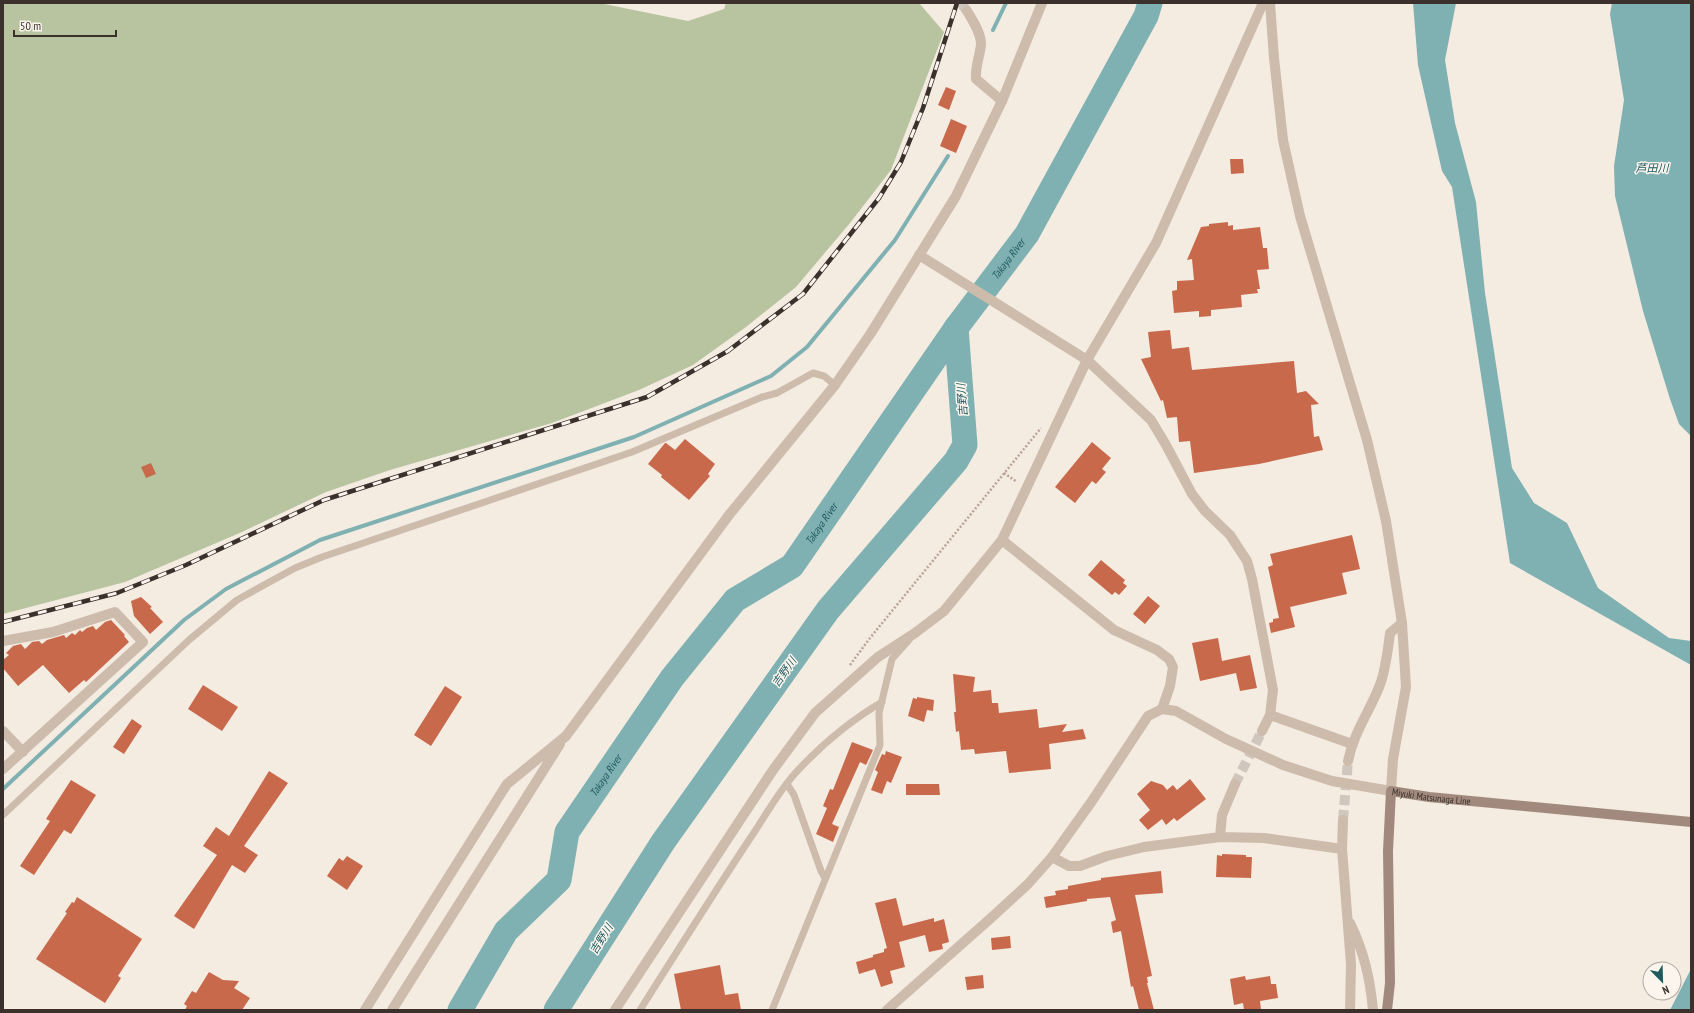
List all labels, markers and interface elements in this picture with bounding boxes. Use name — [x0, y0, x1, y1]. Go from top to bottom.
scale bar — [14, 12, 116, 38]
text: 50 m — [20, 18, 41, 33]
water label: 芦田川 — [1636, 161, 1669, 175]
water label: Takaya River — [988, 234, 1029, 282]
water label: 吉野川 — [954, 382, 970, 417]
water label: Takaya River — [802, 499, 841, 547]
water label: 吉野川 — [769, 654, 800, 690]
water label: Takaya River — [586, 750, 626, 799]
street label: Miyuki Matsunaga Line — [1391, 785, 1471, 807]
water label: 吉野川 — [586, 920, 616, 957]
north arrow — [1642, 961, 1682, 1001]
text: N — [1660, 983, 1671, 998]

